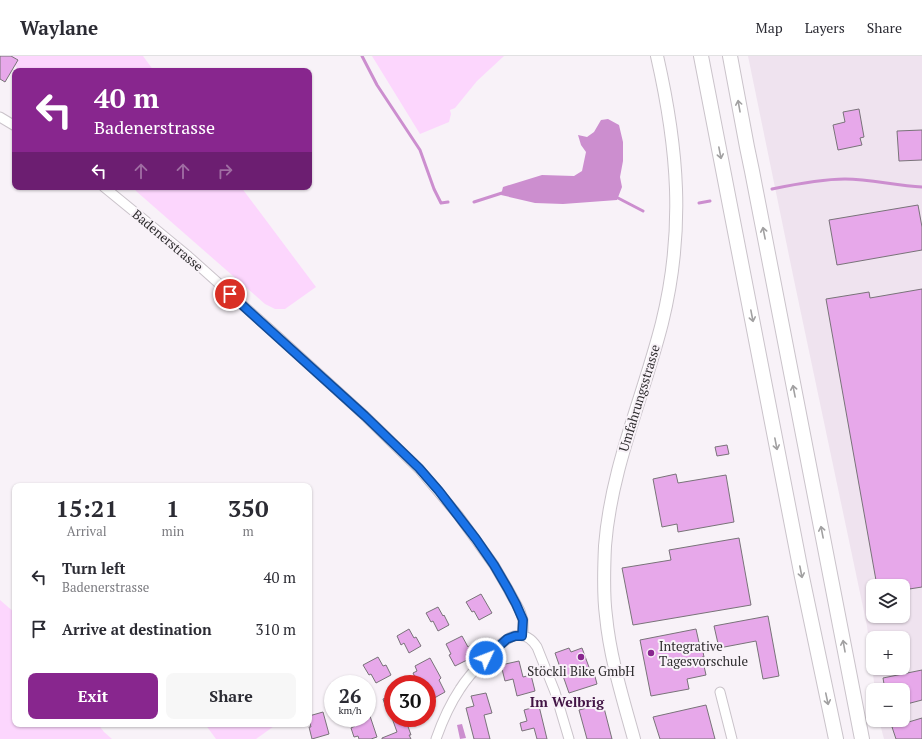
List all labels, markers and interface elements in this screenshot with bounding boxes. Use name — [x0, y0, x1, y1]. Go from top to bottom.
text: Waylane — [20, 15, 98, 40]
text: Map — [756, 18, 783, 37]
text: Layers — [805, 18, 845, 37]
text: Share — [867, 18, 902, 37]
text: 40 m — [94, 79, 159, 116]
icon: left — [28, 84, 80, 136]
one-way arrow — [735, 99, 743, 112]
text: Badenerstrasse — [94, 115, 215, 139]
one-way arrow — [717, 146, 725, 159]
icon: left — [88, 160, 110, 182]
icon: ahead — [130, 160, 152, 182]
icon: ahead — [172, 160, 194, 182]
icon: right — [214, 160, 236, 182]
street label: Badenerstrasse — [129, 205, 207, 275]
one-way arrow — [760, 227, 768, 240]
pin — [213, 277, 247, 311]
icon: arrive — [219, 283, 241, 305]
one-way arrow — [748, 310, 756, 323]
street label: Umfahrungsstrasse — [614, 342, 664, 454]
one-way arrow — [790, 384, 798, 397]
one-way arrow — [772, 437, 780, 450]
text: 15:21 — [55, 492, 118, 524]
text: 1 — [166, 492, 180, 524]
text: 350 — [228, 492, 268, 524]
text: Arrival — [67, 522, 107, 540]
text: min — [161, 522, 184, 540]
text: m — [243, 522, 254, 540]
one-way arrow — [817, 526, 825, 539]
text: Turn left — [62, 558, 126, 578]
one-way arrow — [797, 565, 805, 578]
icon: left — [28, 566, 50, 588]
text: 40 m — [263, 567, 296, 587]
text: Badenerstrasse — [62, 578, 149, 596]
map controls — [866, 579, 910, 727]
button: layers — [866, 579, 910, 623]
icon: arrive — [28, 618, 50, 640]
text: Arrive at destination — [62, 619, 212, 639]
text: 310 m — [255, 619, 296, 639]
button: + — [866, 631, 910, 675]
position arrow — [465, 637, 507, 679]
place label: Integrative Tagesvorschule — [659, 637, 748, 670]
one-way arrow — [840, 640, 848, 653]
marker: Integrative Tagesvorschule — [646, 648, 656, 658]
marker: Stöckli Bike GmbH — [576, 652, 586, 662]
place label: Stöckli Bike GmbH — [527, 662, 635, 680]
button: Exit — [28, 673, 158, 719]
button: Share — [166, 673, 296, 719]
speed limit sign: 30 — [384, 675, 436, 727]
text: 26 — [339, 682, 361, 709]
button: − — [866, 683, 910, 727]
district label: Im Welbrig — [530, 692, 605, 711]
one-way arrow — [824, 692, 832, 705]
text: km/h — [338, 704, 362, 717]

